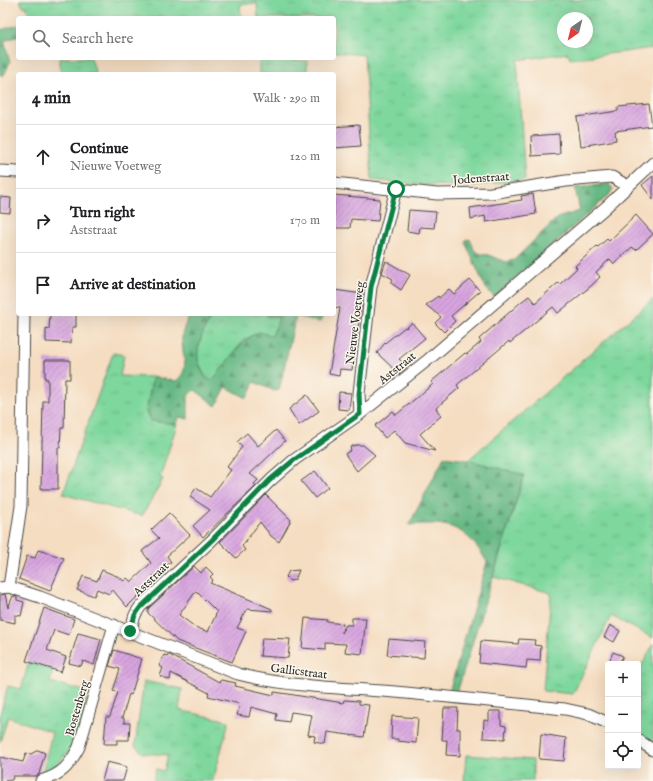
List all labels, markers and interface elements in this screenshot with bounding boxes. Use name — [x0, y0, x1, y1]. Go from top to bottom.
north arrow — [557, 12, 593, 48]
search box — [16, 16, 336, 60]
icon: search — [30, 27, 52, 49]
text: Search here — [62, 29, 133, 48]
text: 4 min — [32, 88, 71, 109]
text: Walk · 290 m — [253, 90, 320, 107]
text: Continue — [70, 139, 128, 158]
icon: ahead — [32, 146, 54, 168]
text: 120 m — [290, 148, 320, 165]
text: Nieuwe Voetweg — [70, 158, 161, 175]
street label: Jodenstraat — [450, 169, 510, 189]
route start — [387, 180, 405, 198]
text: Turn right — [70, 203, 135, 222]
icon: right — [32, 210, 54, 232]
text: 170 m — [290, 212, 320, 229]
text: Aststraat — [70, 222, 117, 239]
icon: arrive — [32, 274, 54, 296]
text: Arrive at destination — [70, 275, 196, 294]
street label: Nieuwe Voetweg — [343, 280, 368, 366]
street label: Aststraat — [375, 349, 419, 389]
street label: Aststraat — [130, 559, 172, 601]
route end — [121, 622, 139, 640]
street label: Gallicstraat — [270, 661, 328, 682]
map controls — [605, 661, 641, 769]
button: + — [605, 661, 641, 697]
street label: Bostenberg — [62, 678, 93, 738]
button: − — [605, 697, 641, 733]
button: locate — [605, 733, 641, 769]

